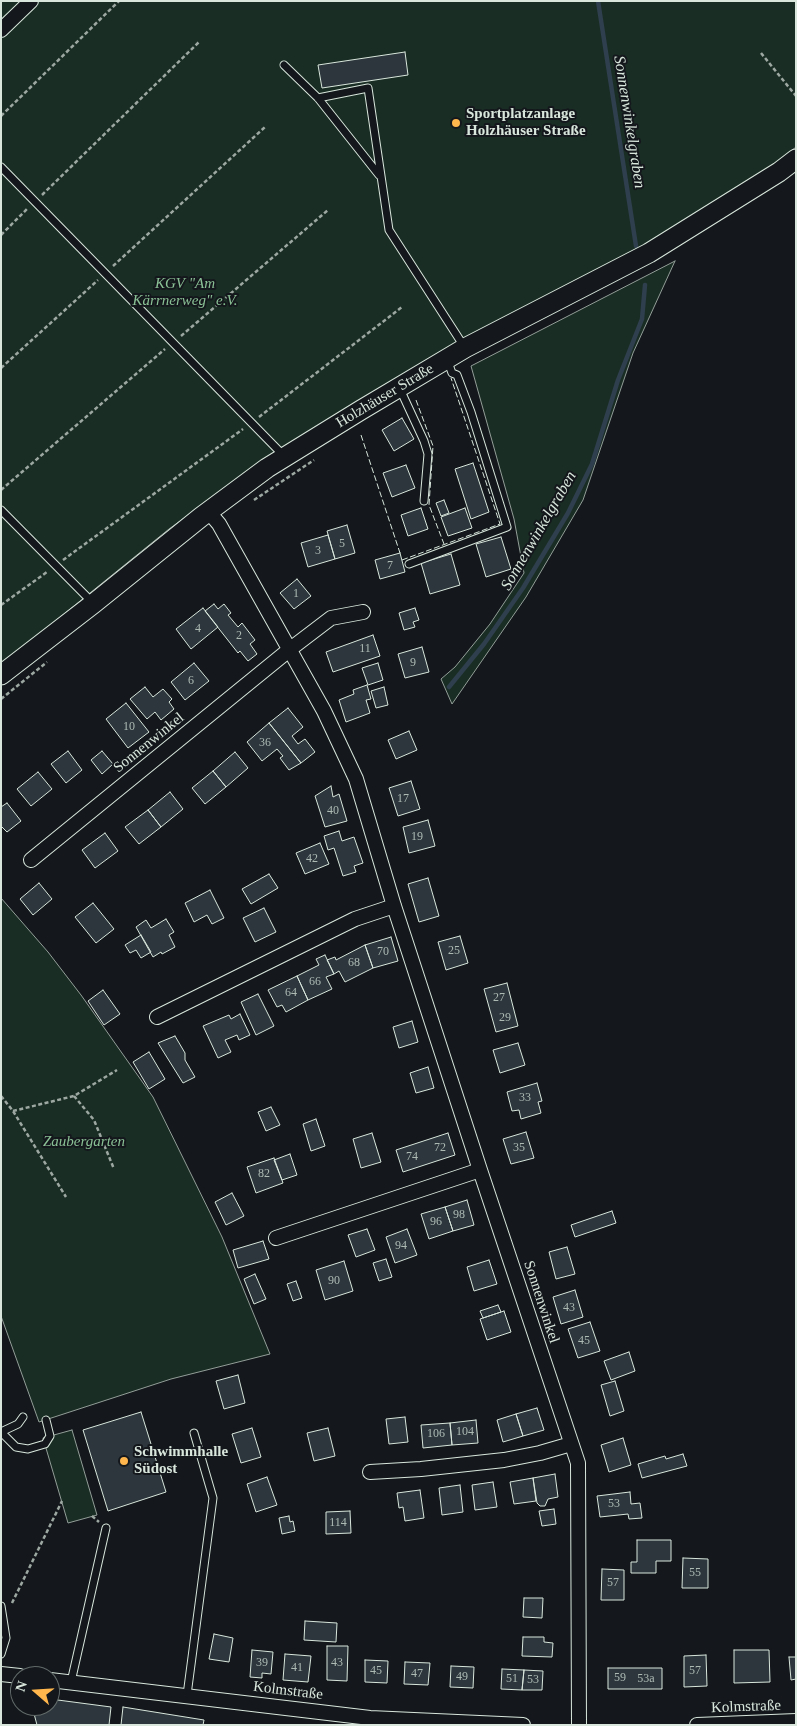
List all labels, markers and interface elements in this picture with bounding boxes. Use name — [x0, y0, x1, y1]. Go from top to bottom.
water label: Sonnenwinkelgraben — [609, 54, 649, 190]
place label: Sportplatzanlage Holzhäuser Straße — [466, 105, 586, 140]
marker: Sportplatzanlage Holzhäuser Straße — [450, 117, 462, 129]
park label: KGV "Am Kärrnerweg" e.V. — [133, 275, 237, 310]
street label: Holzhäuser Straße — [333, 360, 437, 432]
water label: Sonnenwinkelgraben — [497, 468, 581, 594]
house number: 5 — [339, 537, 345, 551]
house number: 3 — [315, 544, 321, 558]
house number: 7 — [387, 559, 393, 573]
house number: 1 — [293, 587, 299, 601]
house number: 4 — [195, 622, 201, 636]
house number: 2 — [236, 629, 242, 643]
house number: 11 — [359, 642, 371, 656]
house number: 9 — [410, 656, 416, 670]
house number: 6 — [188, 674, 194, 688]
street label: Sonnenwinkel — [110, 709, 188, 777]
house number: 10 — [123, 720, 135, 734]
house number: 36 — [259, 736, 271, 750]
house number: 17 — [397, 792, 409, 806]
house number: 40 — [327, 804, 339, 818]
house number: 19 — [411, 830, 423, 844]
house number: 42 — [306, 852, 318, 866]
house number: 25 — [448, 944, 460, 958]
house number: 70 — [377, 945, 389, 959]
house number: 68 — [348, 956, 360, 970]
house number: 66 — [309, 975, 321, 989]
house number: 64 — [285, 986, 297, 1000]
house number: 27 — [493, 991, 505, 1005]
house number: 29 — [499, 1011, 511, 1025]
house number: 33 — [519, 1091, 531, 1105]
park label: Zaubergarten — [43, 1133, 125, 1151]
house number: 72 — [434, 1141, 446, 1155]
house number: 35 — [513, 1141, 525, 1155]
house number: 74 — [406, 1150, 418, 1164]
house number: 82 — [258, 1167, 270, 1181]
house number: 98 — [453, 1208, 465, 1222]
house number: 96 — [430, 1215, 442, 1229]
house number: 94 — [395, 1239, 407, 1253]
street label: Sonnenwinkel — [519, 1258, 563, 1346]
house number: 90 — [328, 1274, 340, 1288]
house number: 43 — [563, 1301, 575, 1315]
house number: 45 — [578, 1334, 590, 1348]
house number: 104 — [456, 1425, 474, 1439]
house number: 106 — [427, 1427, 445, 1441]
place label: Schwimmhalle Südost — [134, 1443, 228, 1478]
marker: Schwimmhalle Südost — [118, 1455, 130, 1467]
house number: 53 — [608, 1497, 620, 1511]
house number: 114 — [329, 1516, 347, 1530]
house number: 55 — [689, 1566, 701, 1580]
house number: 57 — [607, 1576, 619, 1590]
house number: 39 — [256, 1656, 268, 1670]
house number: 43 — [331, 1656, 343, 1670]
house number: 41 — [291, 1661, 303, 1675]
house number: 45 — [370, 1664, 382, 1678]
house number: 57 — [689, 1664, 701, 1678]
north arrow — [10, 1666, 60, 1716]
house number: 47 — [411, 1667, 423, 1681]
house number: 49 — [456, 1670, 468, 1684]
house number: 59 — [614, 1671, 626, 1685]
house number: 51 — [506, 1672, 518, 1686]
house number: 53a — [637, 1672, 655, 1686]
house number: 53 — [527, 1673, 539, 1687]
street label: Kolmstraße — [252, 1678, 324, 1704]
text: N — [13, 1679, 30, 1694]
street label: Kolmstraße — [711, 1697, 781, 1717]

